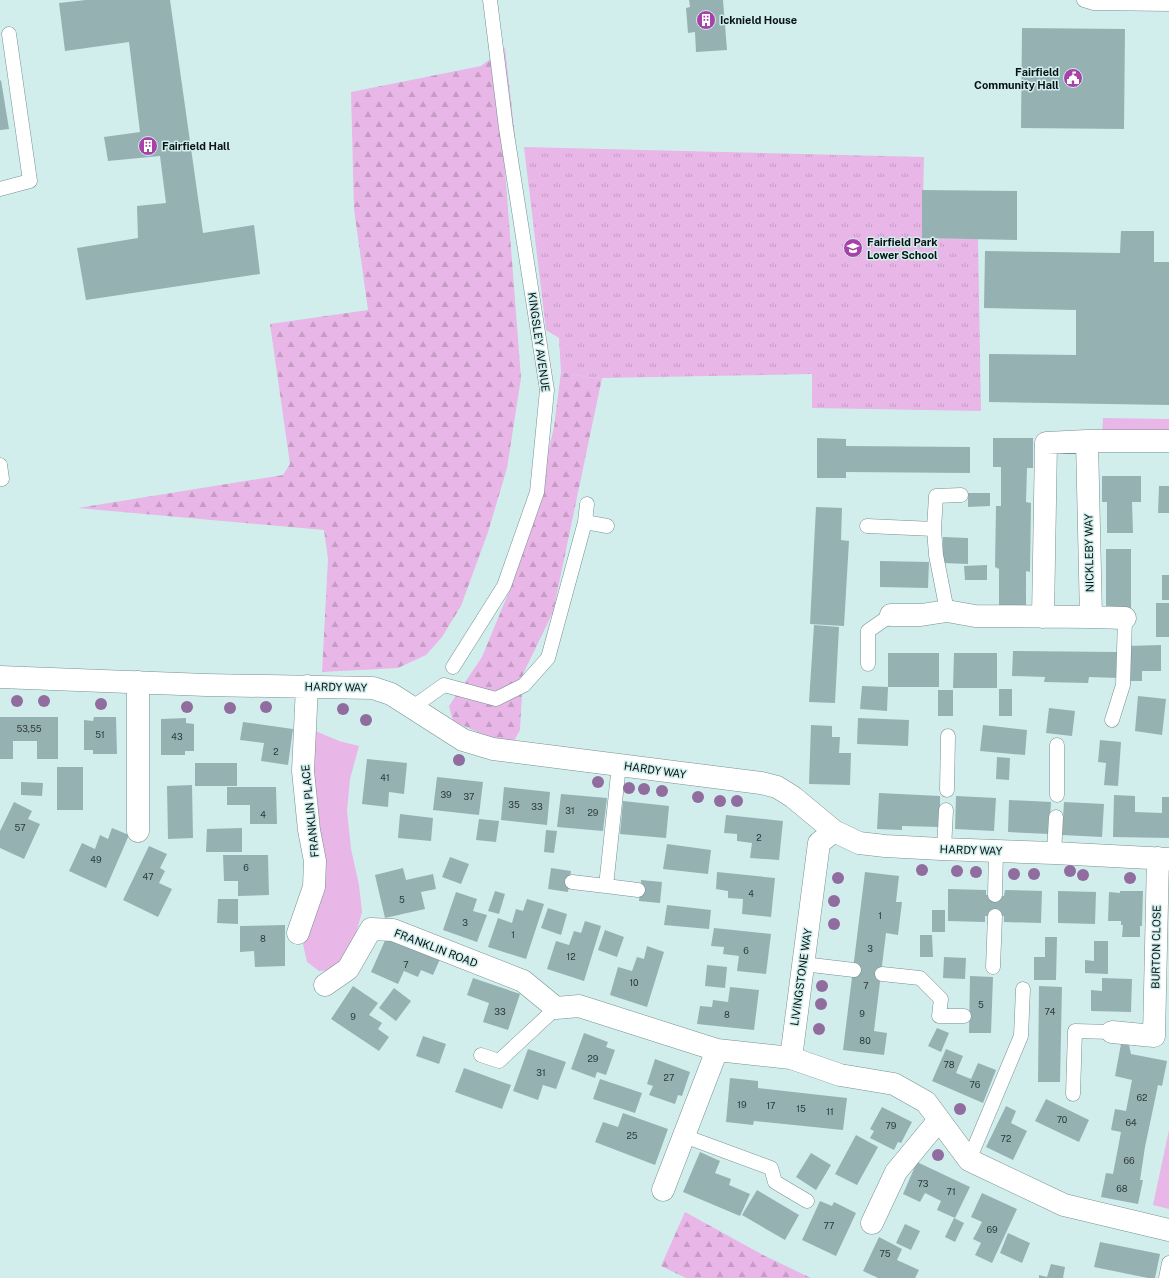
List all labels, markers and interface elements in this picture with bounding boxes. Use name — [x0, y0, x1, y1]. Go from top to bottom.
building icon: Icknield House — [695, 9, 717, 31]
place label: Icknield House — [720, 14, 797, 26]
place label: Fairfield Community Hall — [974, 66, 1059, 91]
public building icon: Fairfield Community Hall — [1062, 67, 1084, 89]
building icon: Fairfield Hall — [137, 135, 159, 157]
place label: Fairfield Hall — [162, 140, 231, 152]
place label: Fairfield Park Lower School — [867, 236, 938, 261]
school or university icon: Fairfield Park Lower School — [842, 237, 864, 259]
street label: KINGSLEY AVENUE — [526, 291, 552, 393]
street label: NICKLEBY WAY — [1082, 513, 1096, 592]
street label: HARDY WAY — [305, 680, 368, 694]
house number: 53,55 — [16, 723, 42, 734]
house number: 51 — [95, 729, 105, 740]
house number: 43 — [171, 731, 183, 742]
house number: 2 — [273, 746, 279, 757]
street label: HARDY WAY — [623, 760, 687, 780]
street label: FRANKLIN PLACE — [299, 764, 321, 858]
house number: 41 — [380, 772, 390, 783]
house number: 39 — [440, 789, 452, 800]
house number: 37 — [464, 791, 474, 802]
house number: 35 — [508, 799, 520, 810]
house number: 33 — [531, 801, 543, 812]
house number: 31 — [565, 805, 575, 816]
house number: 29 — [588, 807, 599, 818]
house number: 4 — [260, 809, 266, 820]
house number: 57 — [14, 822, 26, 833]
house number: 2 — [756, 832, 762, 843]
street label: HARDY WAY — [939, 843, 1003, 857]
house number: 49 — [90, 854, 102, 865]
house number: 6 — [243, 862, 249, 873]
house number: 47 — [142, 871, 154, 882]
house number: 4 — [748, 888, 754, 899]
house number: 5 — [399, 894, 405, 905]
street label: BURTON CLOSE — [1149, 905, 1163, 989]
house number: 1 — [878, 910, 882, 921]
house number: 3 — [462, 917, 468, 928]
street label: FRANKLIN ROAD — [393, 927, 480, 970]
street label: LIVINGSTONE WAY — [788, 927, 814, 1027]
house number: 1 — [511, 929, 515, 940]
house number: 8 — [260, 933, 266, 944]
house number: 3 — [867, 943, 873, 954]
house number: 6 — [743, 945, 749, 956]
house number: 12 — [566, 951, 576, 962]
house number: 7 — [403, 959, 409, 970]
house number: 10 — [629, 977, 639, 988]
house number: 7 — [863, 980, 869, 991]
house number: 5 — [978, 999, 984, 1010]
house number: 33 — [494, 1006, 506, 1017]
house number: 74 — [1045, 1006, 1056, 1017]
house number: 9 — [859, 1008, 865, 1019]
house number: 8 — [724, 1009, 730, 1020]
house number: 9 — [350, 1011, 356, 1022]
house number: 80 — [859, 1035, 871, 1046]
house number: 29 — [588, 1053, 599, 1064]
house number: 78 — [943, 1059, 955, 1070]
house number: 31 — [536, 1067, 546, 1078]
house number: 27 — [664, 1072, 674, 1083]
house number: 76 — [970, 1079, 981, 1090]
house number: 62 — [1137, 1092, 1147, 1103]
house number: 19 — [737, 1099, 747, 1110]
house number: 17 — [766, 1100, 776, 1111]
house number: 15 — [796, 1103, 806, 1114]
house number: 11 — [826, 1106, 834, 1117]
house number: 70 — [1057, 1114, 1068, 1125]
house number: 64 — [1125, 1117, 1137, 1128]
house number: 79 — [886, 1120, 897, 1131]
house number: 25 — [626, 1130, 638, 1141]
house number: 72 — [1001, 1133, 1011, 1144]
house number: 66 — [1123, 1155, 1135, 1166]
house number: 73 — [918, 1178, 929, 1189]
house number: 68 — [1116, 1183, 1128, 1194]
house number: 71 — [946, 1186, 956, 1197]
house number: 77 — [824, 1220, 834, 1231]
house number: 69 — [986, 1224, 998, 1235]
house number: 75 — [879, 1248, 891, 1259]

